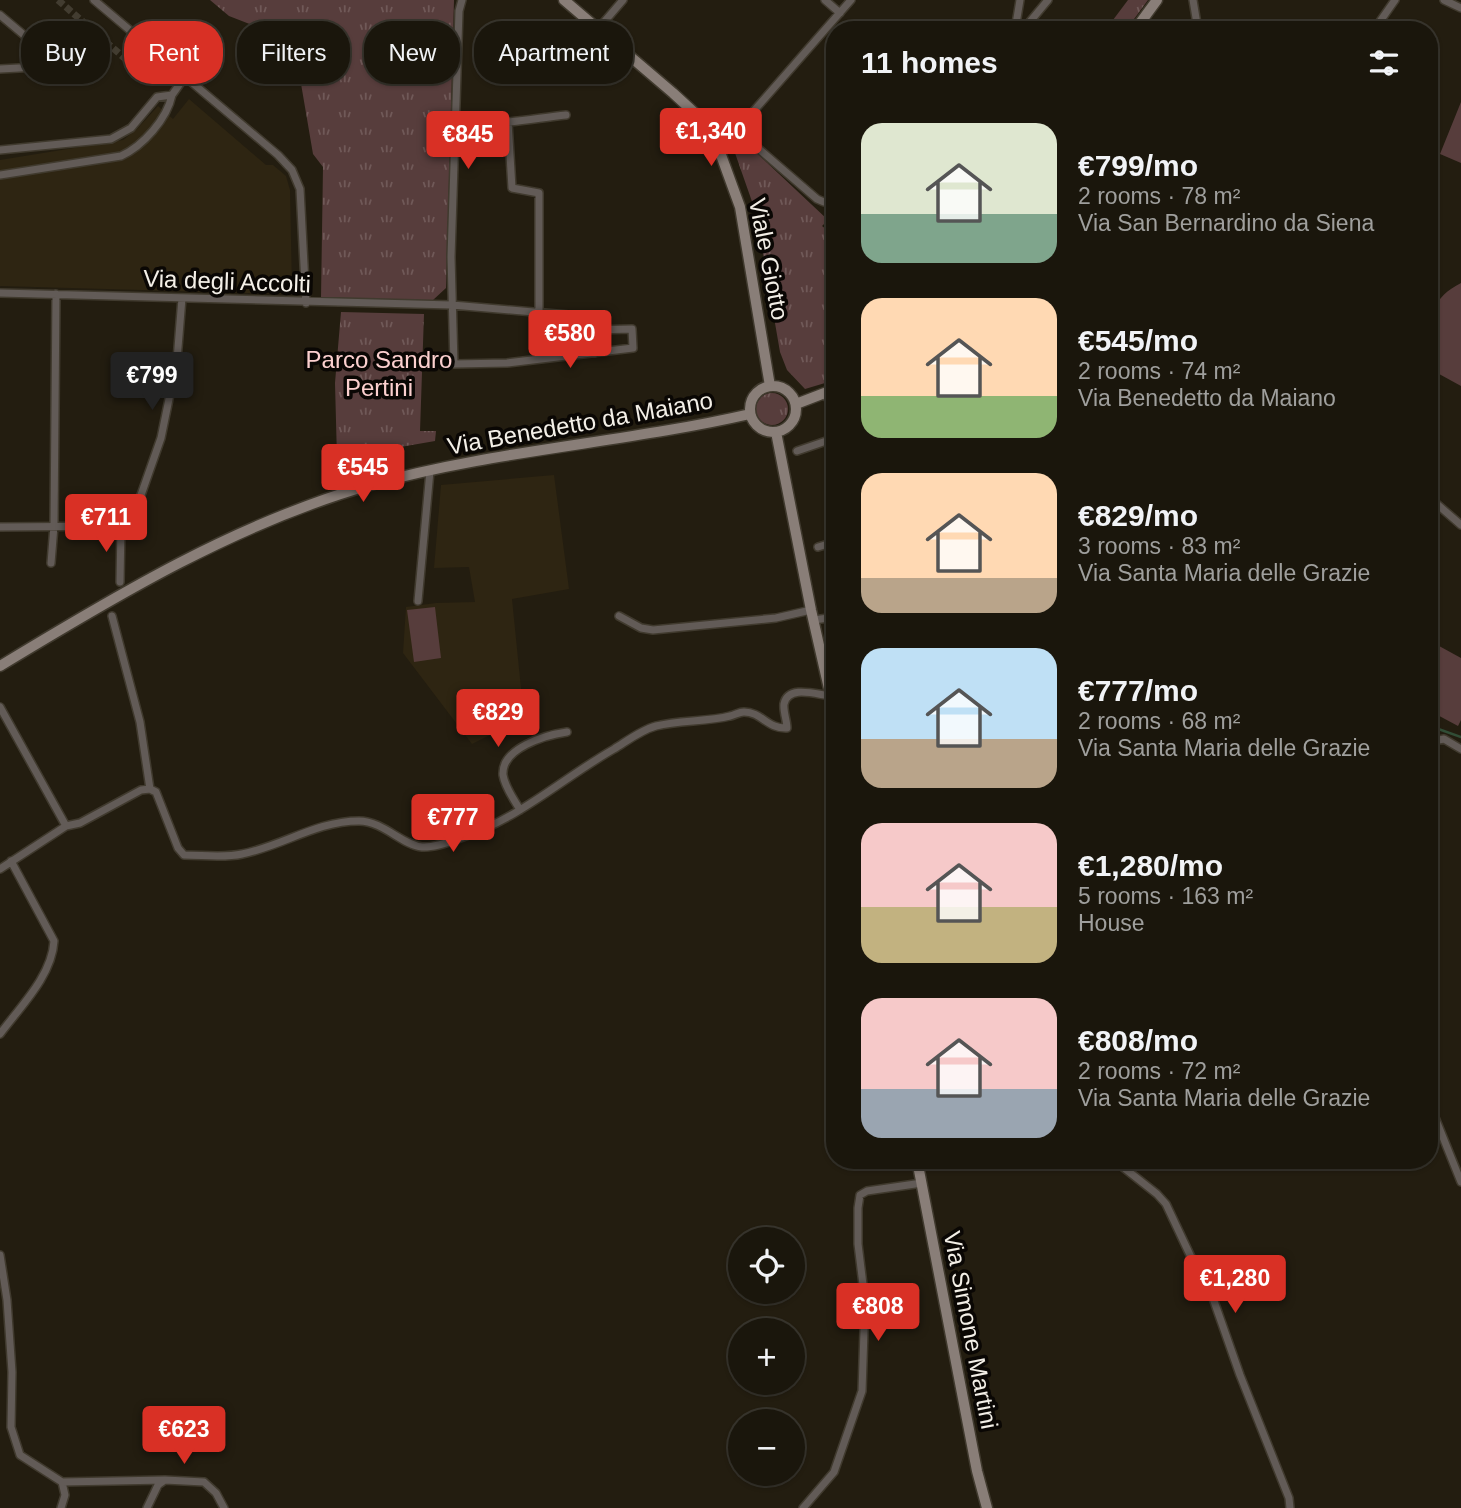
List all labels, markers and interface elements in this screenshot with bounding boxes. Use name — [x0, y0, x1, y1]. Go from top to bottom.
chip: Buy — [21, 21, 110, 84]
chip: Rent — [124, 21, 223, 84]
chip: Filters — [237, 21, 350, 84]
chip: New — [364, 21, 460, 84]
chip: Apartment — [474, 21, 633, 84]
icon: filters — [1365, 44, 1403, 82]
text: 11 homes — [861, 46, 998, 79]
pin: €1,340 — [654, 108, 768, 168]
pin: €845 — [427, 111, 509, 171]
text: €1,340 — [676, 118, 746, 144]
text: €845 — [442, 121, 494, 147]
text: €799/mo — [1078, 149, 1198, 182]
icon: home — [917, 151, 1001, 235]
text: 2 rooms · 78 m² — [1078, 183, 1240, 209]
street label: Viale Giotto — [744, 196, 794, 322]
text: Via San Bernardino da Siena — [1078, 210, 1374, 236]
street label: Via degli Accolti — [143, 265, 311, 297]
pin: €580 — [529, 310, 611, 370]
text: €580 — [544, 320, 596, 346]
text: €545/mo — [1078, 324, 1198, 357]
icon: home — [917, 326, 1001, 410]
park label: Parco Sandro Pertini — [306, 346, 452, 401]
pin: €799 — [111, 352, 193, 412]
text: 2 rooms · 74 m² — [1078, 358, 1240, 384]
text: €799 — [126, 362, 178, 388]
text: Via Benedetto da Maiano — [1078, 385, 1336, 411]
street label: Via Benedetto da Maiano — [445, 386, 715, 460]
pin: €545 — [322, 444, 404, 504]
text: €545 — [337, 454, 389, 480]
pin: €711 — [65, 494, 147, 554]
text: €829/mo — [1078, 499, 1198, 532]
icon: home — [917, 501, 1001, 585]
text: €711 — [81, 504, 131, 530]
text: 3 rooms · 83 m² — [1078, 533, 1240, 559]
text: Via Santa Maria delle Grazie — [1078, 560, 1370, 586]
text: €777/mo — [1078, 674, 1198, 707]
icon: home — [917, 676, 1001, 760]
pin: €829 — [457, 690, 539, 749]
text: €829 — [472, 699, 524, 725]
text: 2 rooms · 68 m² — [1078, 708, 1240, 734]
text: Via Santa Maria delle Grazie — [1078, 735, 1370, 761]
pin: €777 — [412, 794, 494, 854]
text: €777 — [427, 804, 479, 830]
text: €1,280/mo — [1078, 849, 1223, 882]
icon: home — [917, 851, 1001, 935]
text: 5 rooms · 163 m² — [1078, 883, 1253, 909]
text: House — [1078, 910, 1144, 936]
text: €808/mo — [1078, 1024, 1198, 1057]
icon: home — [917, 1026, 1001, 1110]
text: 2 rooms · 72 m² — [1078, 1058, 1240, 1084]
text: Via Santa Maria delle Grazie — [1078, 1085, 1370, 1111]
map controls — [728, 1227, 805, 1486]
button: locate — [728, 1227, 805, 1304]
street label: Via Simone Martini — [939, 1229, 1003, 1431]
pin: €1,280 — [1178, 1256, 1292, 1315]
text: €1,280 — [1200, 1265, 1270, 1291]
pin: €808 — [837, 1284, 919, 1343]
text: €808 — [852, 1293, 904, 1319]
button: + — [728, 1318, 805, 1395]
pin: €623 — [143, 1406, 225, 1466]
button: − — [728, 1409, 805, 1486]
text: €623 — [158, 1416, 210, 1442]

